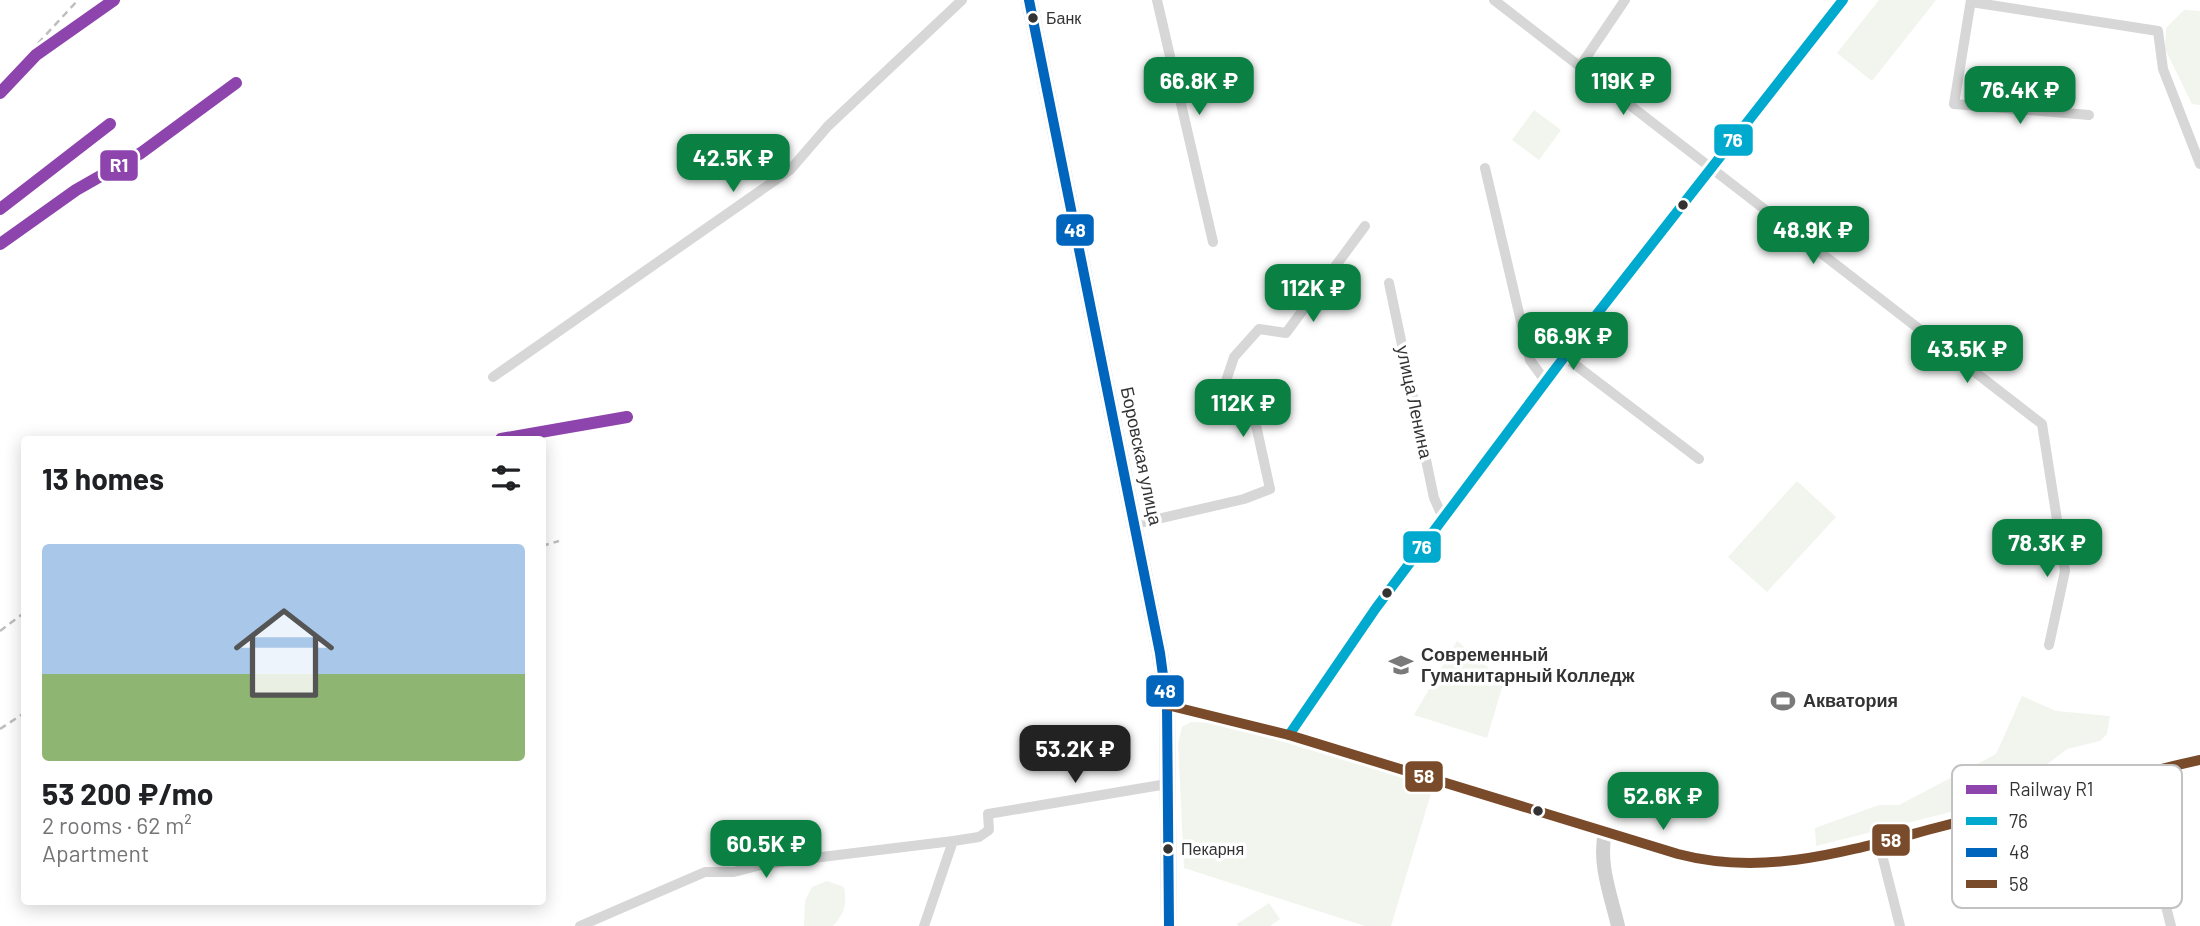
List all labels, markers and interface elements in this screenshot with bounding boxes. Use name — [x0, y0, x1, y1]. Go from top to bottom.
place label: Банк — [1046, 8, 1082, 27]
marker: Банк — [1026, 11, 1040, 25]
pin: 66.8K ₽ — [1134, 58, 1264, 117]
pin: 119K ₽ — [1566, 58, 1680, 117]
text: 66.8K ₽ — [1160, 66, 1238, 94]
text: 119K ₽ — [1591, 66, 1655, 94]
pin: 76.4K ₽ — [1955, 66, 2085, 126]
text: 76.4K ₽ — [1980, 75, 2060, 103]
line badge: 76 — [1713, 123, 1754, 157]
text: 76 — [1723, 128, 1743, 151]
pin: 42.5K ₽ — [668, 134, 798, 194]
text: 42.5K ₽ — [693, 143, 773, 171]
line badge: R1 — [99, 149, 139, 182]
text: R1 — [110, 153, 128, 176]
unlabelled marker — [1676, 198, 1690, 212]
pin: 48.9K ₽ — [1748, 206, 1878, 266]
line badge: 48 — [1055, 213, 1095, 247]
text: 48.9K ₽ — [1773, 215, 1853, 243]
text: 48 — [1064, 218, 1086, 241]
pin: 112K ₽ — [1256, 264, 1370, 324]
text: 112K ₽ — [1281, 273, 1345, 301]
pin: 66.9K ₽ — [1508, 312, 1638, 372]
text: 66.9K ₽ — [1534, 321, 1612, 349]
pin: 43.5K ₽ — [1902, 326, 2032, 385]
text: 43.5K ₽ — [1927, 334, 2007, 362]
street label: улица Ленина — [1392, 343, 1438, 461]
pin: 112K ₽ — [1186, 380, 1300, 439]
street label: Боровская улица — [1117, 384, 1168, 528]
text: 112K ₽ — [1211, 388, 1275, 416]
icon: filters — [487, 459, 525, 497]
text: 13 homes — [42, 460, 164, 496]
pin: 78.3K ₽ — [1982, 520, 2112, 579]
text: 78.3K ₽ — [2008, 528, 2086, 556]
line badge: 76 — [1402, 530, 1442, 564]
text: 76 — [1412, 535, 1432, 558]
unlabelled marker — [1380, 586, 1394, 600]
icon: home — [221, 590, 347, 716]
place label: Современный Гуманитарный Колледж — [1421, 643, 1635, 686]
school or university icon: Современный Гуманитарный Колледж — [1387, 651, 1415, 679]
line badge: 48 — [1145, 674, 1185, 708]
text: 48 — [1154, 679, 1176, 702]
sports icon: Акватория — [1769, 687, 1797, 715]
place label: Акватория — [1803, 689, 1898, 711]
pin: 53.2K ₽ — [1010, 726, 1140, 785]
text: 53.2K ₽ — [1035, 734, 1115, 762]
line badge: 58 — [1404, 760, 1444, 793]
text: 58 — [1414, 764, 1434, 787]
legend — [1952, 765, 2182, 908]
pin: 52.6K ₽ — [1598, 772, 1728, 832]
text: 53 200 ₽/mo — [42, 775, 213, 811]
text: Railway R1 — [2009, 777, 2093, 800]
text: 52.6K ₽ — [1624, 781, 1702, 809]
unlabelled marker — [1531, 804, 1545, 818]
text: 76 — [2009, 809, 2028, 832]
text: 2 rooms · 62 m² — [42, 811, 192, 839]
pin: 60.5K ₽ — [701, 820, 831, 880]
line badge: 58 — [1871, 823, 1911, 857]
text: 58 — [1881, 828, 1901, 851]
text: 60.5K ₽ — [726, 829, 806, 857]
text: Apartment — [42, 839, 149, 867]
place label: Пекарня — [1181, 839, 1244, 858]
text: 48 — [2009, 840, 2029, 863]
marker: Пекарня — [1161, 842, 1175, 856]
text: 58 — [2009, 872, 2029, 895]

